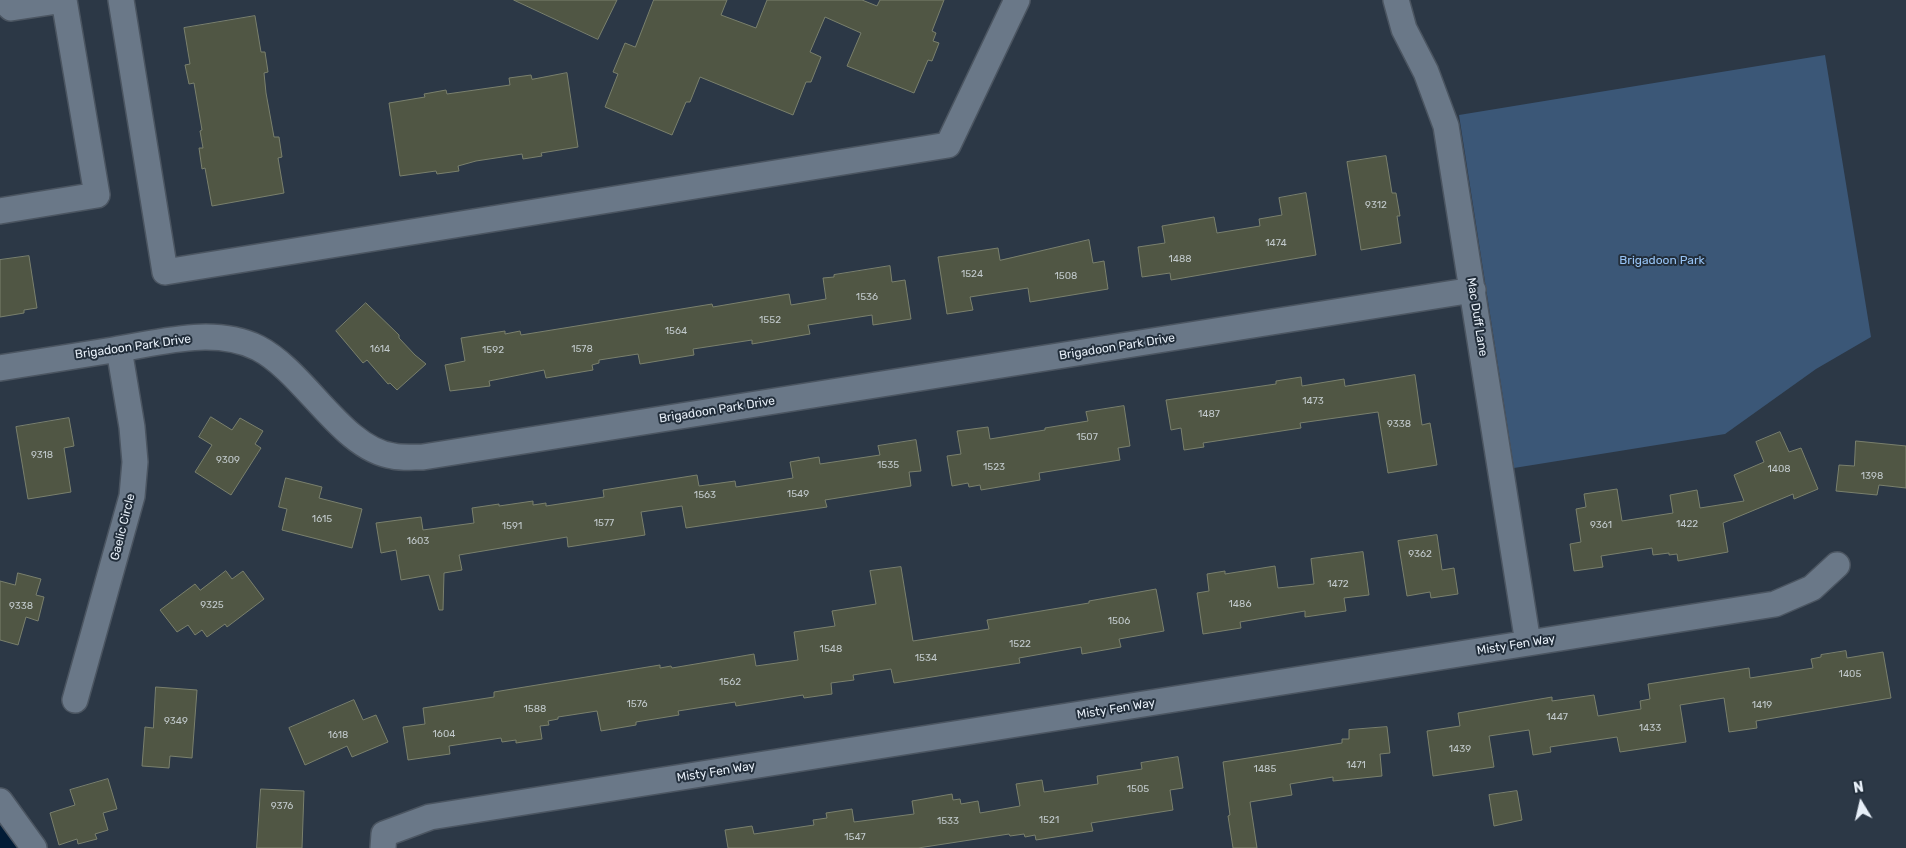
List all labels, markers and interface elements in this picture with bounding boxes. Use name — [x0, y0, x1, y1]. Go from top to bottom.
house number: 9312 — [1365, 199, 1387, 211]
house number: 1474 — [1265, 237, 1287, 249]
house number: 1488 — [1168, 253, 1192, 265]
park label: Brigadoon Park — [1619, 254, 1705, 268]
house number: 1524 — [961, 268, 983, 280]
house number: 1508 — [1055, 270, 1077, 282]
street label: Mac Duff Lane — [1464, 276, 1490, 358]
house number: 1536 — [856, 291, 878, 303]
house number: 1552 — [759, 314, 781, 326]
house number: 1564 — [665, 325, 687, 337]
street label: Brigadoon Park Drive — [1058, 331, 1176, 363]
street label: Brigadoon Park Drive — [74, 332, 192, 362]
house number: 1614 — [370, 343, 390, 355]
house number: 1578 — [571, 343, 593, 355]
house number: 1592 — [482, 344, 504, 356]
street label: Brigadoon Park Drive — [658, 394, 776, 426]
house number: 1473 — [1302, 395, 1324, 407]
house number: 1487 — [1198, 408, 1220, 420]
house number: 9338 — [1387, 418, 1411, 430]
house number: 1507 — [1076, 431, 1098, 443]
house number: 9318 — [31, 449, 53, 461]
house number: 9309 — [216, 454, 240, 466]
house number: 1535 — [877, 459, 899, 471]
house number: 1523 — [983, 461, 1005, 473]
house number: 1408 — [1767, 463, 1791, 475]
house number: 1398 — [1861, 470, 1883, 482]
house number: 1549 — [787, 488, 809, 500]
house number: 1563 — [694, 489, 716, 501]
street label: Gaelic Circle — [108, 492, 138, 562]
house number: 1615 — [312, 513, 332, 525]
house number: 1577 — [594, 517, 614, 529]
house number: 1422 — [1676, 518, 1698, 530]
house number: 9361 — [1590, 519, 1612, 531]
house number: 1591 — [502, 520, 522, 532]
house number: 1603 — [407, 535, 429, 547]
house number: 9362 — [1408, 548, 1432, 560]
house number: 1472 — [1327, 578, 1349, 590]
house number: 1486 — [1229, 598, 1251, 610]
house number: 9325 — [200, 599, 224, 611]
house number: 9338 — [9, 600, 33, 612]
house number: 1506 — [1108, 615, 1130, 627]
street label: Misty Fen Way — [1476, 632, 1556, 658]
house number: 1522 — [1009, 638, 1031, 650]
house number: 1548 — [820, 643, 842, 655]
house number: 1534 — [915, 652, 937, 664]
house number: 1405 — [1839, 668, 1861, 680]
house number: 1562 — [719, 676, 741, 688]
street label: Misty Fen Way — [1076, 696, 1156, 722]
house number: 1576 — [626, 698, 648, 710]
house number: 1419 — [1752, 699, 1772, 711]
house number: 1588 — [524, 703, 546, 715]
house number: 1447 — [1546, 711, 1568, 723]
house number: 9349 — [164, 715, 188, 727]
house number: 1433 — [1639, 722, 1661, 734]
house number: 1604 — [433, 728, 455, 740]
house number: 1618 — [328, 729, 348, 741]
house number: 1439 — [1449, 743, 1471, 755]
street label: Misty Fen Way — [676, 759, 756, 785]
house number: 1471 — [1346, 759, 1366, 771]
house number: 1485 — [1254, 763, 1276, 775]
north arrow — [1836, 778, 1886, 828]
text: N — [1852, 779, 1865, 797]
house number: 1505 — [1127, 783, 1149, 795]
house number: 9376 — [271, 800, 293, 812]
house number: 1521 — [1039, 814, 1059, 826]
house number: 1533 — [937, 815, 959, 827]
house number: 1547 — [844, 831, 866, 843]

